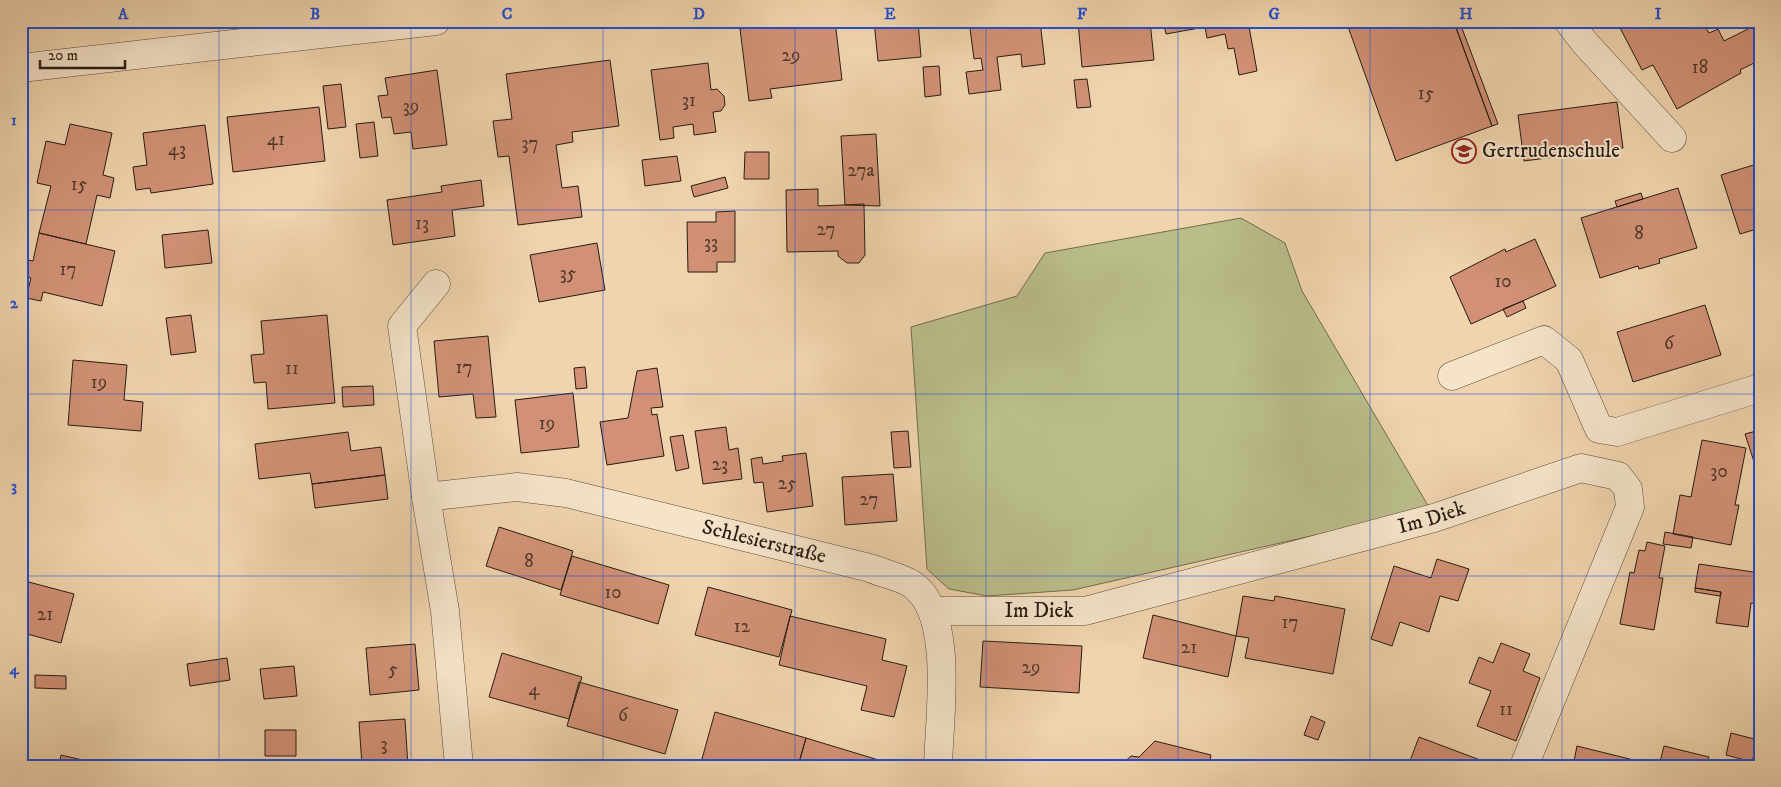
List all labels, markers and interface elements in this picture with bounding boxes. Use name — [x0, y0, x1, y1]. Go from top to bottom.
text: A — [117, 4, 129, 24]
text: B — [310, 4, 320, 24]
text: C — [502, 4, 512, 24]
text: D — [693, 4, 705, 24]
text: E — [884, 4, 896, 24]
text: F — [1077, 4, 1087, 24]
text: G — [1268, 4, 1280, 24]
text: H — [1459, 4, 1473, 24]
text: I — [1655, 4, 1662, 24]
scale bar — [40, 38, 125, 70]
house number: 29 — [782, 44, 800, 67]
text: 20 m — [48, 46, 78, 65]
house number: 18 — [1692, 56, 1708, 79]
house number: 15 — [1418, 82, 1435, 105]
house number: 31 — [682, 89, 696, 112]
house number: 39 — [403, 95, 419, 118]
text: 1 — [11, 110, 17, 130]
house number: 41 — [267, 128, 285, 151]
house number: 37 — [521, 132, 539, 155]
house number: 43 — [168, 138, 186, 161]
school or university icon: Gertrudenschule — [1451, 138, 1477, 164]
place label: Gertrudenschule — [1482, 138, 1620, 164]
house number: 27a — [848, 159, 874, 182]
house number: 15 — [71, 173, 88, 196]
house number: 13 — [415, 212, 429, 235]
house number: 27 — [817, 218, 835, 241]
house number: 8 — [1634, 222, 1644, 245]
house number: 33 — [704, 231, 718, 254]
house number: 17 — [60, 258, 77, 281]
house number: 35 — [560, 262, 577, 285]
house number: 10 — [1494, 270, 1512, 293]
text: 2 — [10, 293, 19, 313]
house number: 6 — [1664, 332, 1675, 355]
house number: 17 — [456, 356, 473, 379]
house number: 11 — [285, 357, 299, 380]
house number: 19 — [91, 371, 107, 394]
house number: 19 — [539, 412, 555, 435]
house number: 23 — [712, 453, 728, 476]
house number: 30 — [1710, 460, 1728, 483]
house number: 25 — [778, 472, 797, 495]
text: 3 — [11, 476, 17, 496]
house number: 27 — [860, 488, 878, 511]
street label: Im Diek — [1395, 495, 1469, 540]
street label: Schlesierstraße — [699, 514, 829, 570]
house number: 8 — [524, 550, 534, 573]
house number: 10 — [604, 581, 622, 604]
street label: Im Diek — [1004, 598, 1074, 624]
house number: 21 — [37, 603, 53, 626]
house number: 17 — [1282, 611, 1299, 634]
house number: 12 — [734, 615, 751, 638]
house number: 21 — [1181, 636, 1197, 659]
house number: 29 — [1022, 656, 1040, 679]
house number: 5 — [388, 658, 398, 681]
text: 4 — [8, 659, 19, 679]
house number: 4 — [529, 678, 541, 701]
house number: 11 — [1499, 698, 1513, 721]
house number: 6 — [618, 704, 629, 727]
house number: 3 — [380, 733, 388, 756]

